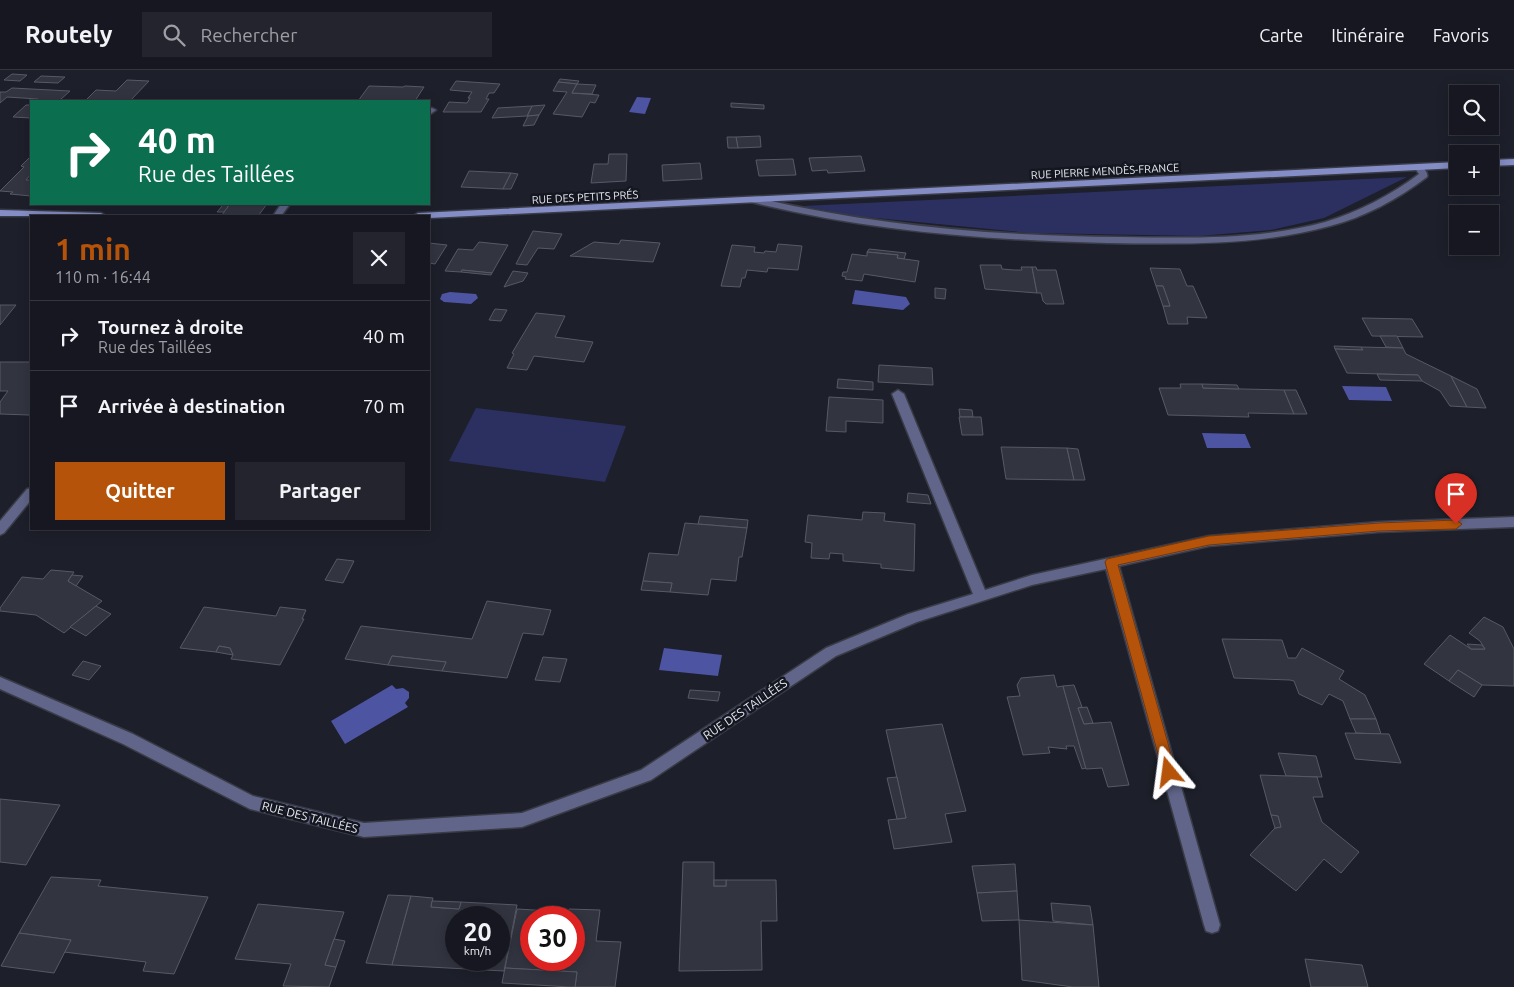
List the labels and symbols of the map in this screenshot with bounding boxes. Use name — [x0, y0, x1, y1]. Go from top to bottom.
street label: RUE PIERRE MENDÈS-FRANCE — [1031, 160, 1179, 181]
street label: RUE DES PETITS PRÉS — [531, 187, 639, 206]
pin — [1435, 473, 1477, 524]
street label: RUE DES TAILLÉES — [701, 676, 789, 742]
position arrow — [1142, 745, 1194, 797]
street label: RUE DES TAILLÉES — [261, 799, 359, 835]
speed limit sign: 30 — [520, 906, 585, 971]

